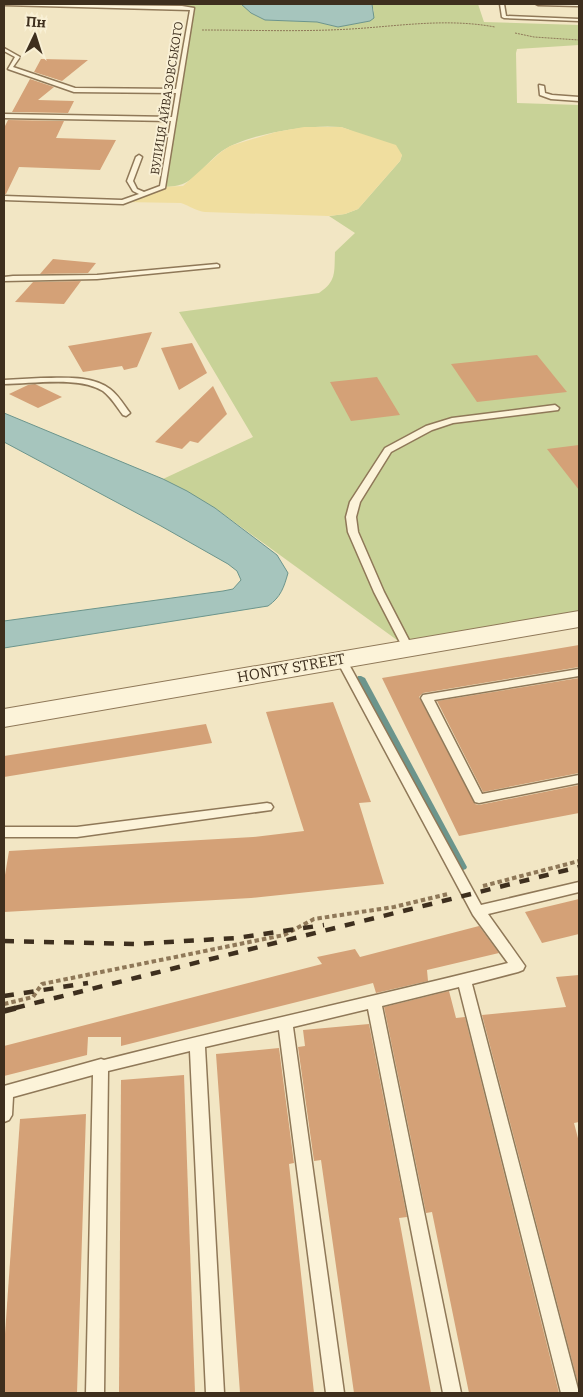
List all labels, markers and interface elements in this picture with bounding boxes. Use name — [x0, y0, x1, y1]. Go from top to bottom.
north arrow — [10, 10, 60, 60]
text: Пн — [25, 13, 47, 32]
street label: ВУЛИЦЯ АЙВАЗОВСЬКОГО — [147, 20, 186, 176]
street label: HONTY STREET — [236, 650, 347, 686]

